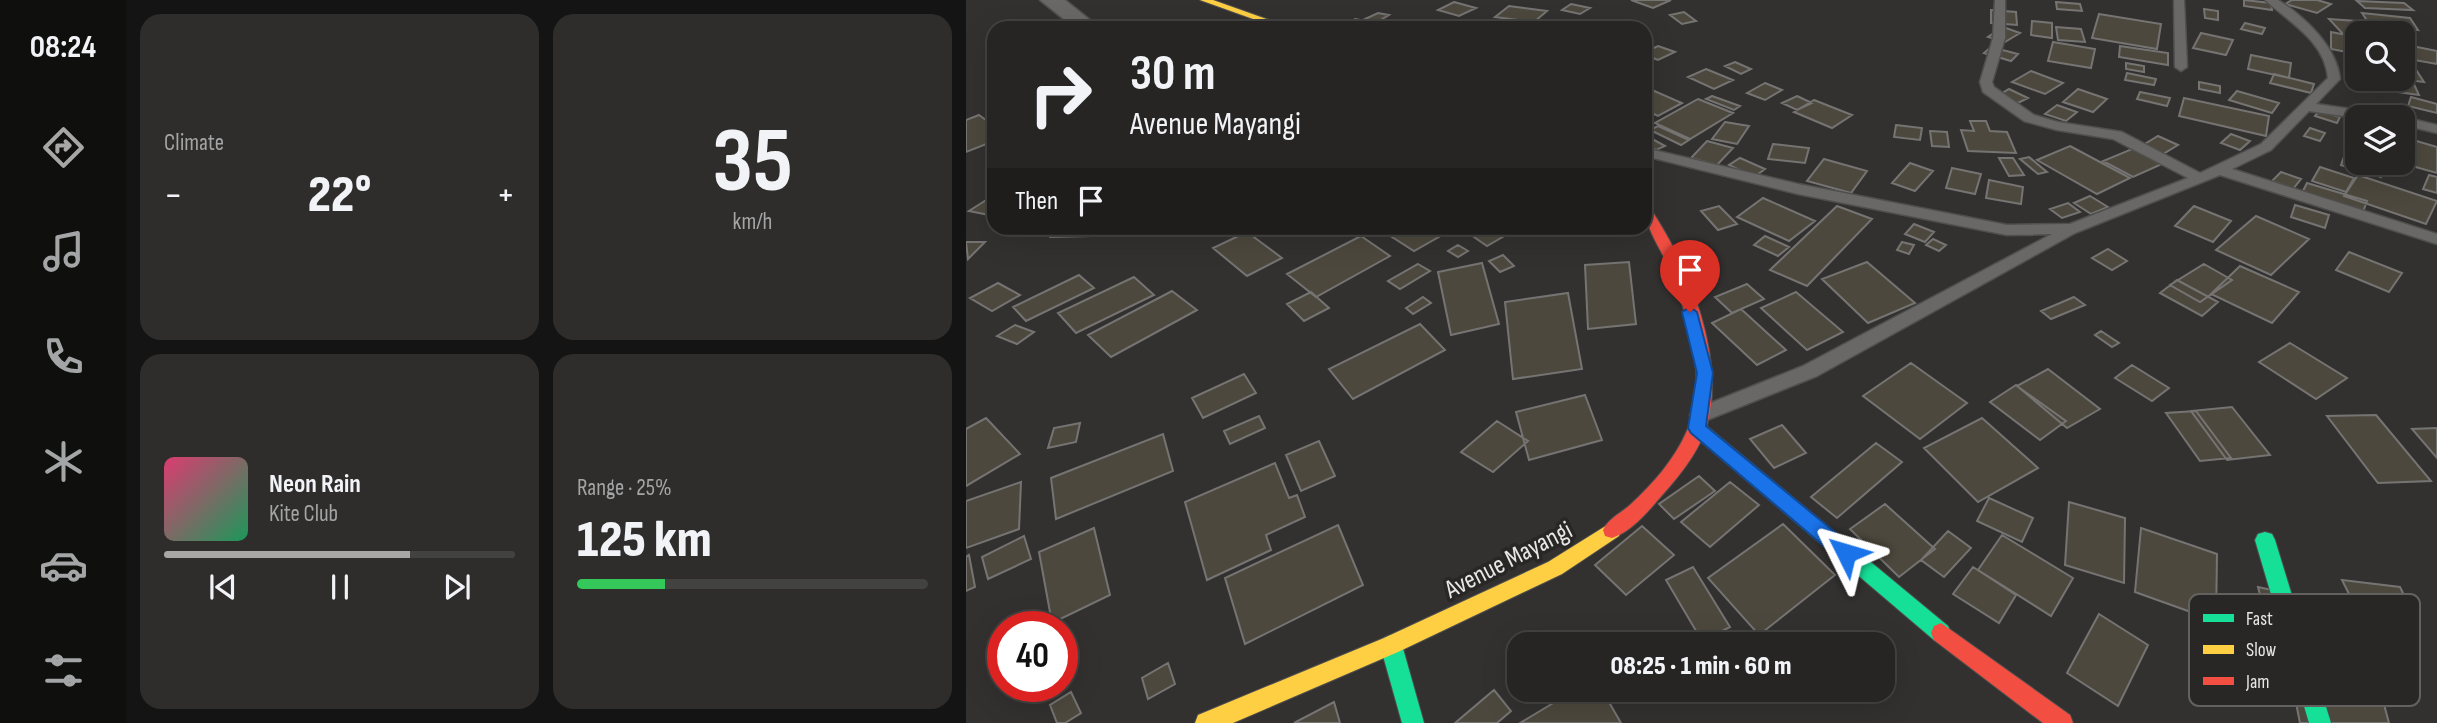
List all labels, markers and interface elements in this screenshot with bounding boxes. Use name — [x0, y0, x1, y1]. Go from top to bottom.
map controls — [2345, 21, 2415, 175]
button: search — [2345, 21, 2415, 91]
text: 08:24 — [30, 28, 96, 67]
text: 30 m — [1130, 45, 1215, 104]
icon: right — [1015, 49, 1106, 140]
text: Avenue Mayangi — [1130, 105, 1301, 144]
button: layers — [2345, 105, 2415, 175]
text: 35 — [712, 108, 793, 217]
icon: directions — [39, 123, 88, 172]
text: Climate — [164, 129, 224, 157]
text: 22° — [308, 164, 371, 227]
text: − — [164, 173, 183, 218]
text: + — [496, 173, 515, 218]
icon: arrive — [1072, 182, 1110, 220]
text: Then — [1015, 186, 1058, 217]
text: km/h — [733, 208, 772, 236]
icon: music — [39, 227, 88, 276]
pin — [1660, 240, 1720, 312]
icon: arrive — [1671, 251, 1709, 289]
icon: phone — [39, 332, 88, 381]
icon: climate — [39, 437, 88, 486]
text: Neon Rain — [269, 469, 361, 500]
text: Range · 25% — [577, 474, 672, 502]
text: Kite Club — [269, 500, 338, 528]
text: 125 km — [577, 509, 712, 572]
street label: Avenue Mayangi — [1439, 515, 1578, 606]
position arrow — [1809, 516, 1883, 590]
icon: car — [39, 541, 88, 590]
icon: previous — [204, 568, 242, 606]
icon: pause — [321, 568, 359, 606]
icon: next — [438, 568, 476, 606]
legend — [2189, 594, 2420, 706]
text: Fast — [2246, 608, 2273, 631]
speed limit sign: 40 — [987, 611, 1078, 702]
text: Slow — [2246, 639, 2276, 662]
icon: filters — [39, 646, 88, 695]
text: 08:25 · 1 min · 60 m — [1611, 651, 1791, 682]
text: Jam — [2245, 671, 2269, 694]

